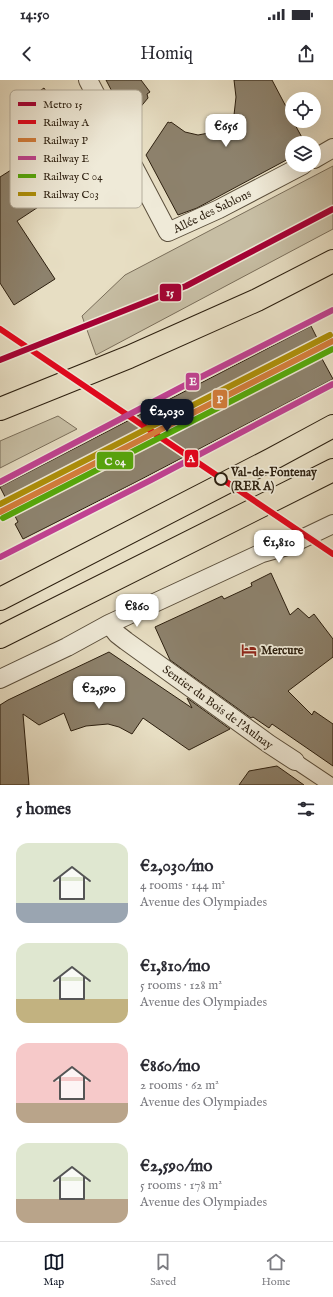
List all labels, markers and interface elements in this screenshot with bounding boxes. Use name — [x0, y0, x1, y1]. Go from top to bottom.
text: 14:50 — [20, 5, 50, 24]
icon: back — [16, 43, 38, 65]
text: Homiq — [140, 43, 193, 66]
icon: share — [295, 43, 317, 65]
legend — [10, 90, 142, 208]
map controls — [285, 92, 321, 172]
button: locate — [285, 92, 321, 128]
text: Metro 15 — [43, 98, 83, 112]
pin: €656 — [202, 114, 250, 148]
text: Railway A — [43, 116, 89, 130]
text: €656 — [214, 118, 238, 135]
text: Railway P — [43, 134, 88, 148]
button: layers — [285, 136, 321, 172]
text: Railway E — [43, 152, 89, 166]
text: Railway C 04 — [43, 170, 103, 184]
street label: Allée des Sablons — [170, 186, 254, 237]
text: Railway C03 — [43, 188, 99, 202]
line badge: 15 — [159, 283, 182, 302]
text: 15 — [166, 286, 174, 300]
line badge: E — [185, 372, 200, 391]
text: E — [189, 375, 197, 389]
line badge: P — [212, 389, 228, 409]
text: P — [217, 393, 224, 407]
pin: €2,030 — [134, 399, 200, 433]
text: €2,030 — [150, 403, 184, 420]
line badge: A — [184, 449, 199, 468]
line badge: C 04 — [96, 451, 134, 470]
text: A — [186, 452, 195, 466]
text: C 04 — [104, 455, 126, 469]
place label: Val-de-Fontenay (RER A) — [230, 465, 318, 494]
marker: Val-de-Fontenay (RER A) — [214, 472, 228, 486]
pin: €1,810 — [246, 530, 312, 564]
text: €1,810 — [263, 534, 295, 551]
pin: €860 — [113, 594, 161, 628]
text: €860 — [125, 598, 149, 615]
hotel icon: Mercure — [240, 641, 258, 659]
place label: Mercure — [261, 643, 304, 658]
street label: Sentier du Bois de l'Aulnay — [159, 662, 276, 753]
pin: €2,590 — [66, 676, 132, 710]
text: €2,590 — [82, 680, 116, 697]
icon: filters — [295, 798, 317, 820]
text: 5 homes — [16, 799, 71, 820]
text: €2,030/mo — [140, 856, 214, 877]
icon: home — [48, 859, 96, 907]
text: 4 rooms · 144 m² — [140, 877, 225, 894]
text: Avenue des Olympiades — [140, 894, 267, 911]
text: €1,810/mo — [140, 956, 210, 977]
icon: home — [48, 959, 96, 1007]
text: 5 rooms · 128 m² — [140, 977, 222, 994]
text: Avenue des Olympiades — [140, 994, 267, 1011]
text: €860/mo — [140, 1056, 200, 1077]
icon: home — [48, 1059, 96, 1107]
text: 2 rooms · 62 m² — [140, 1077, 219, 1094]
text: Avenue des Olympiades — [140, 1094, 267, 1111]
text: €2,590/mo — [140, 1156, 212, 1177]
icon: home — [48, 1159, 96, 1207]
text: 5 rooms · 178 m² — [140, 1177, 222, 1194]
text: Avenue des Olympiades — [140, 1194, 267, 1211]
tab: Map — [43, 1251, 65, 1289]
tab: Saved — [150, 1251, 176, 1289]
tab: Home — [262, 1251, 290, 1289]

